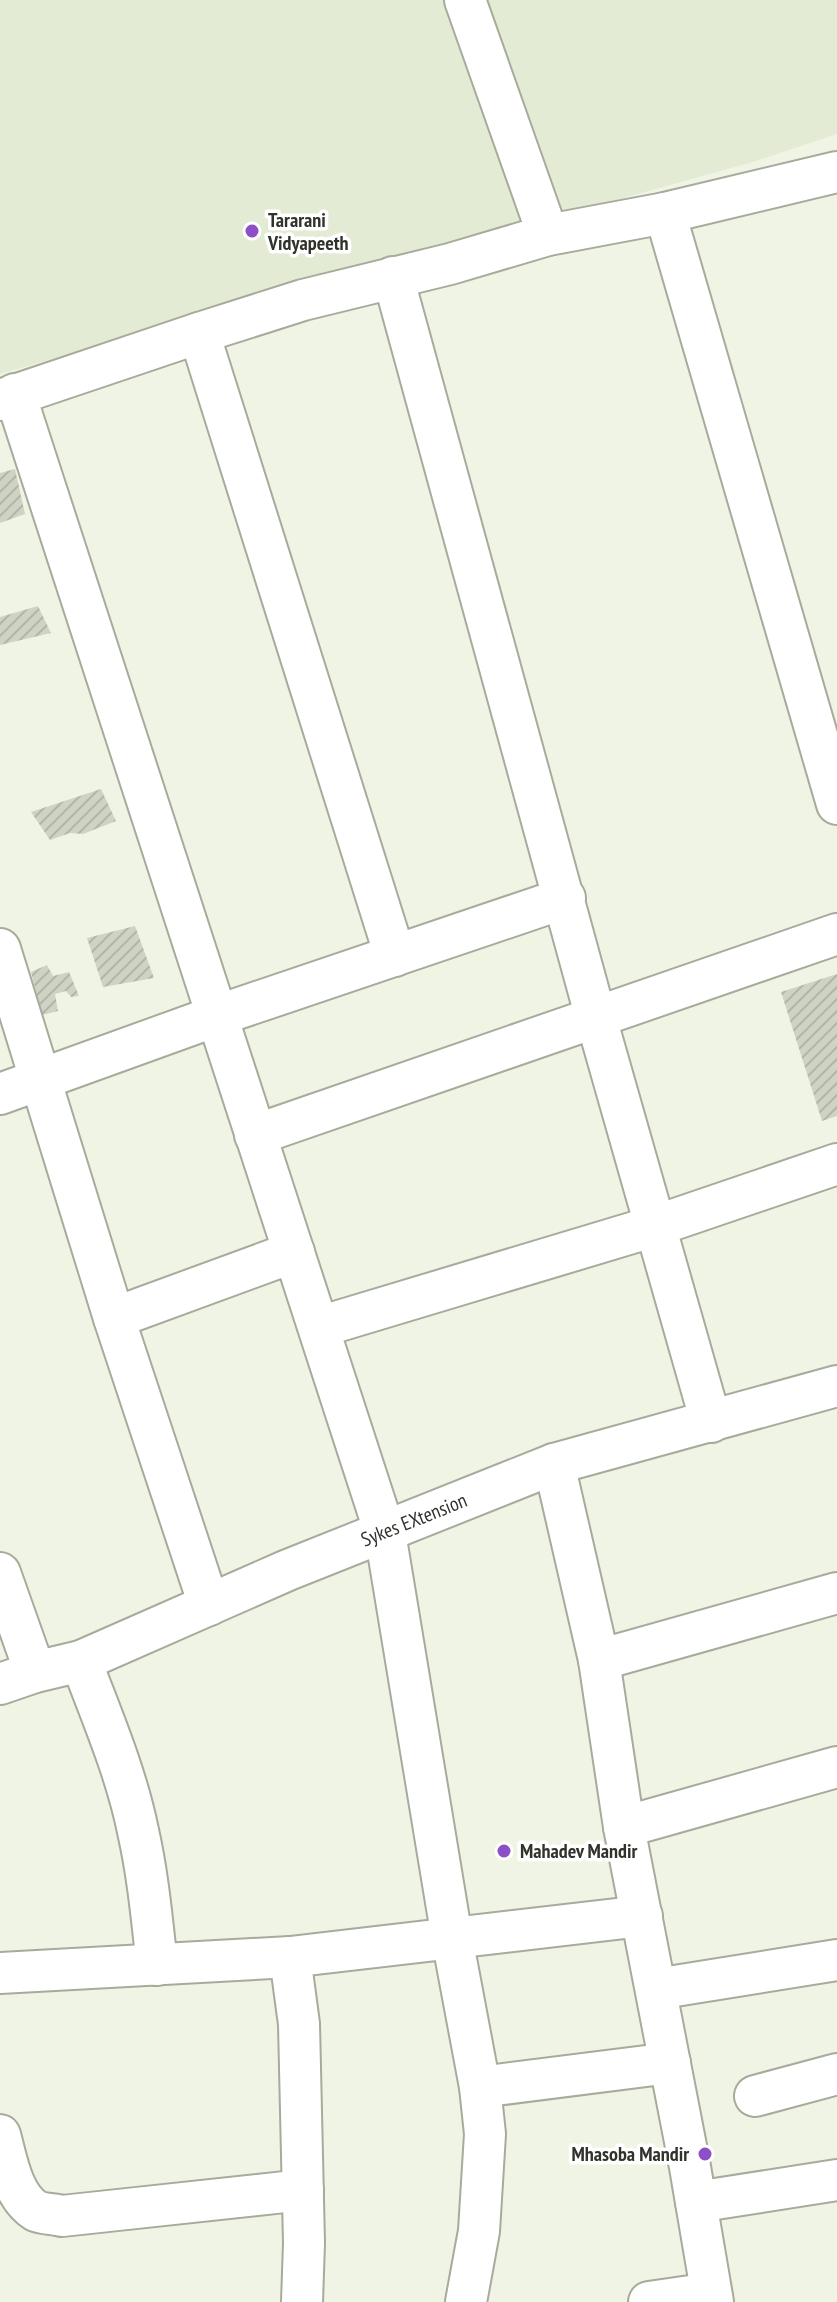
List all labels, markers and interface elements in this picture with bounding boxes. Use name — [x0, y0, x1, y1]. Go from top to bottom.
place label: Tararani Vidyapeeth — [267, 207, 349, 256]
marker: Tararani Vidyapeeth — [243, 222, 261, 240]
street label: Sykes EXtension — [357, 1487, 471, 1553]
place label: Mahadev Mandir — [520, 1838, 637, 1864]
marker: Mahadev Mandir — [495, 1842, 513, 1860]
place label: Mhasoba Mandir — [572, 2141, 689, 2167]
marker: Mhasoba Mandir — [696, 2145, 714, 2163]

